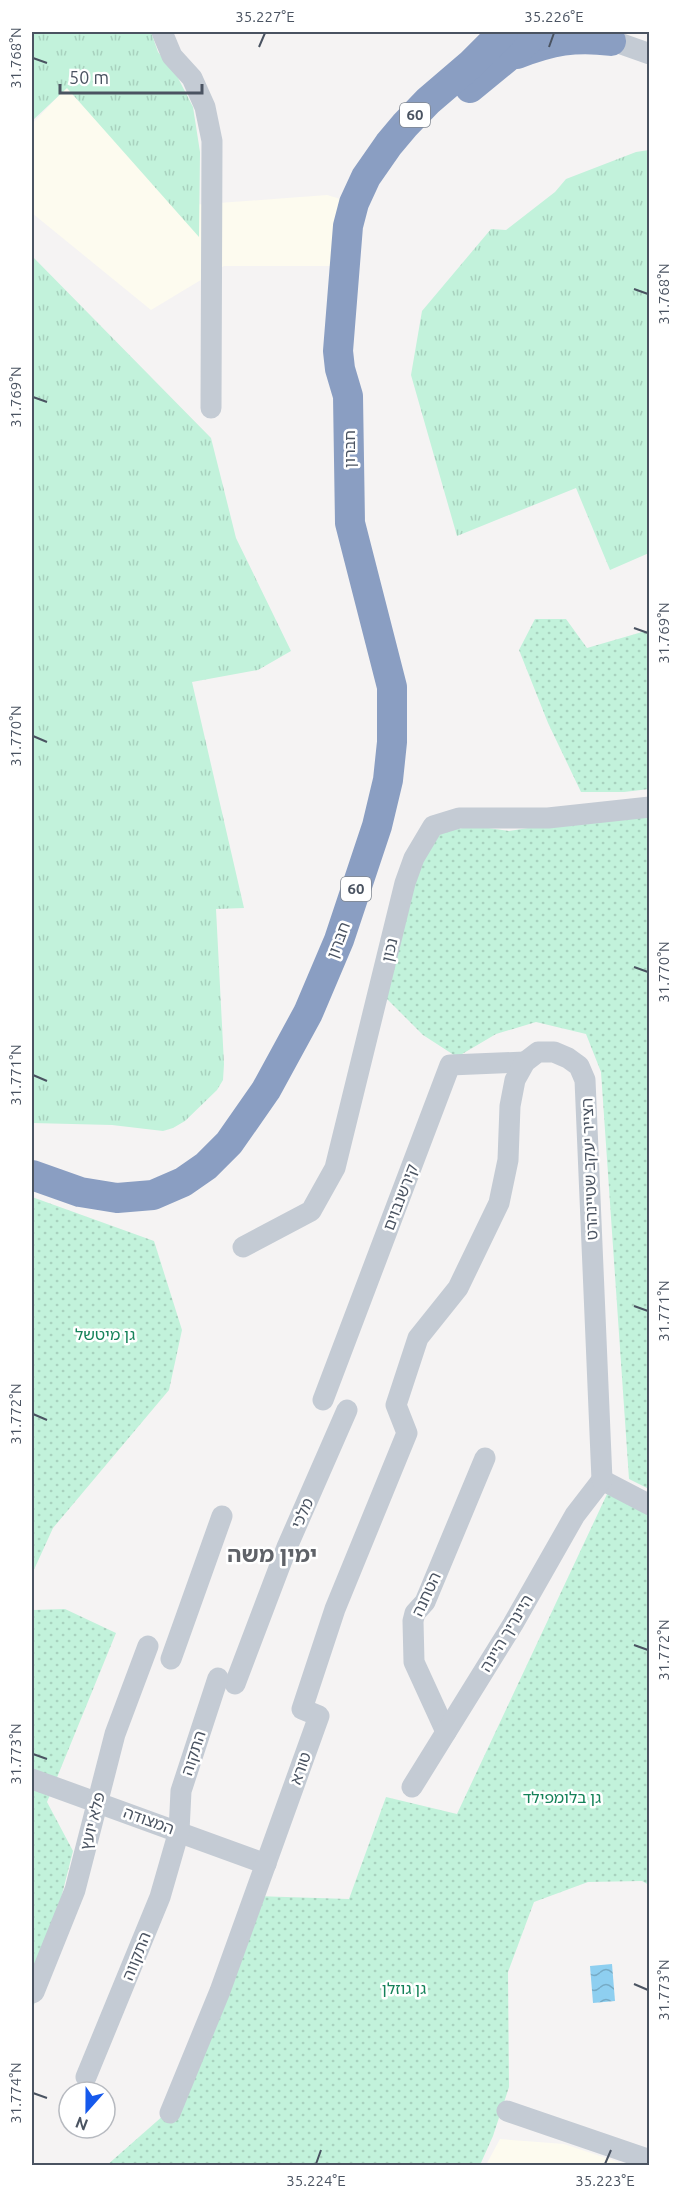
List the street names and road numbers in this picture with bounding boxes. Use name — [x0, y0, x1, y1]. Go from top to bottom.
road number: 60 — [400, 103, 430, 127]
street label: חברון — [340, 430, 358, 468]
road number: 60 — [341, 877, 371, 901]
street label: חברון — [323, 919, 353, 961]
street label: נכון — [378, 936, 400, 964]
street label: הצייר יעקב שטיינהרט — [578, 1098, 600, 1240]
street label: קירשנבוים — [379, 1161, 421, 1233]
street label: מלכי — [287, 1495, 317, 1531]
street label: הטחנה — [408, 1569, 444, 1619]
street label: היינריך היינה — [476, 1591, 536, 1675]
street label: התקוה — [177, 1728, 209, 1778]
street label: טורא — [286, 1749, 314, 1787]
street label: פלא יועץ — [76, 1790, 108, 1852]
street label: המצודה — [121, 1803, 177, 1837]
street label: התקווה — [118, 1929, 154, 1983]

